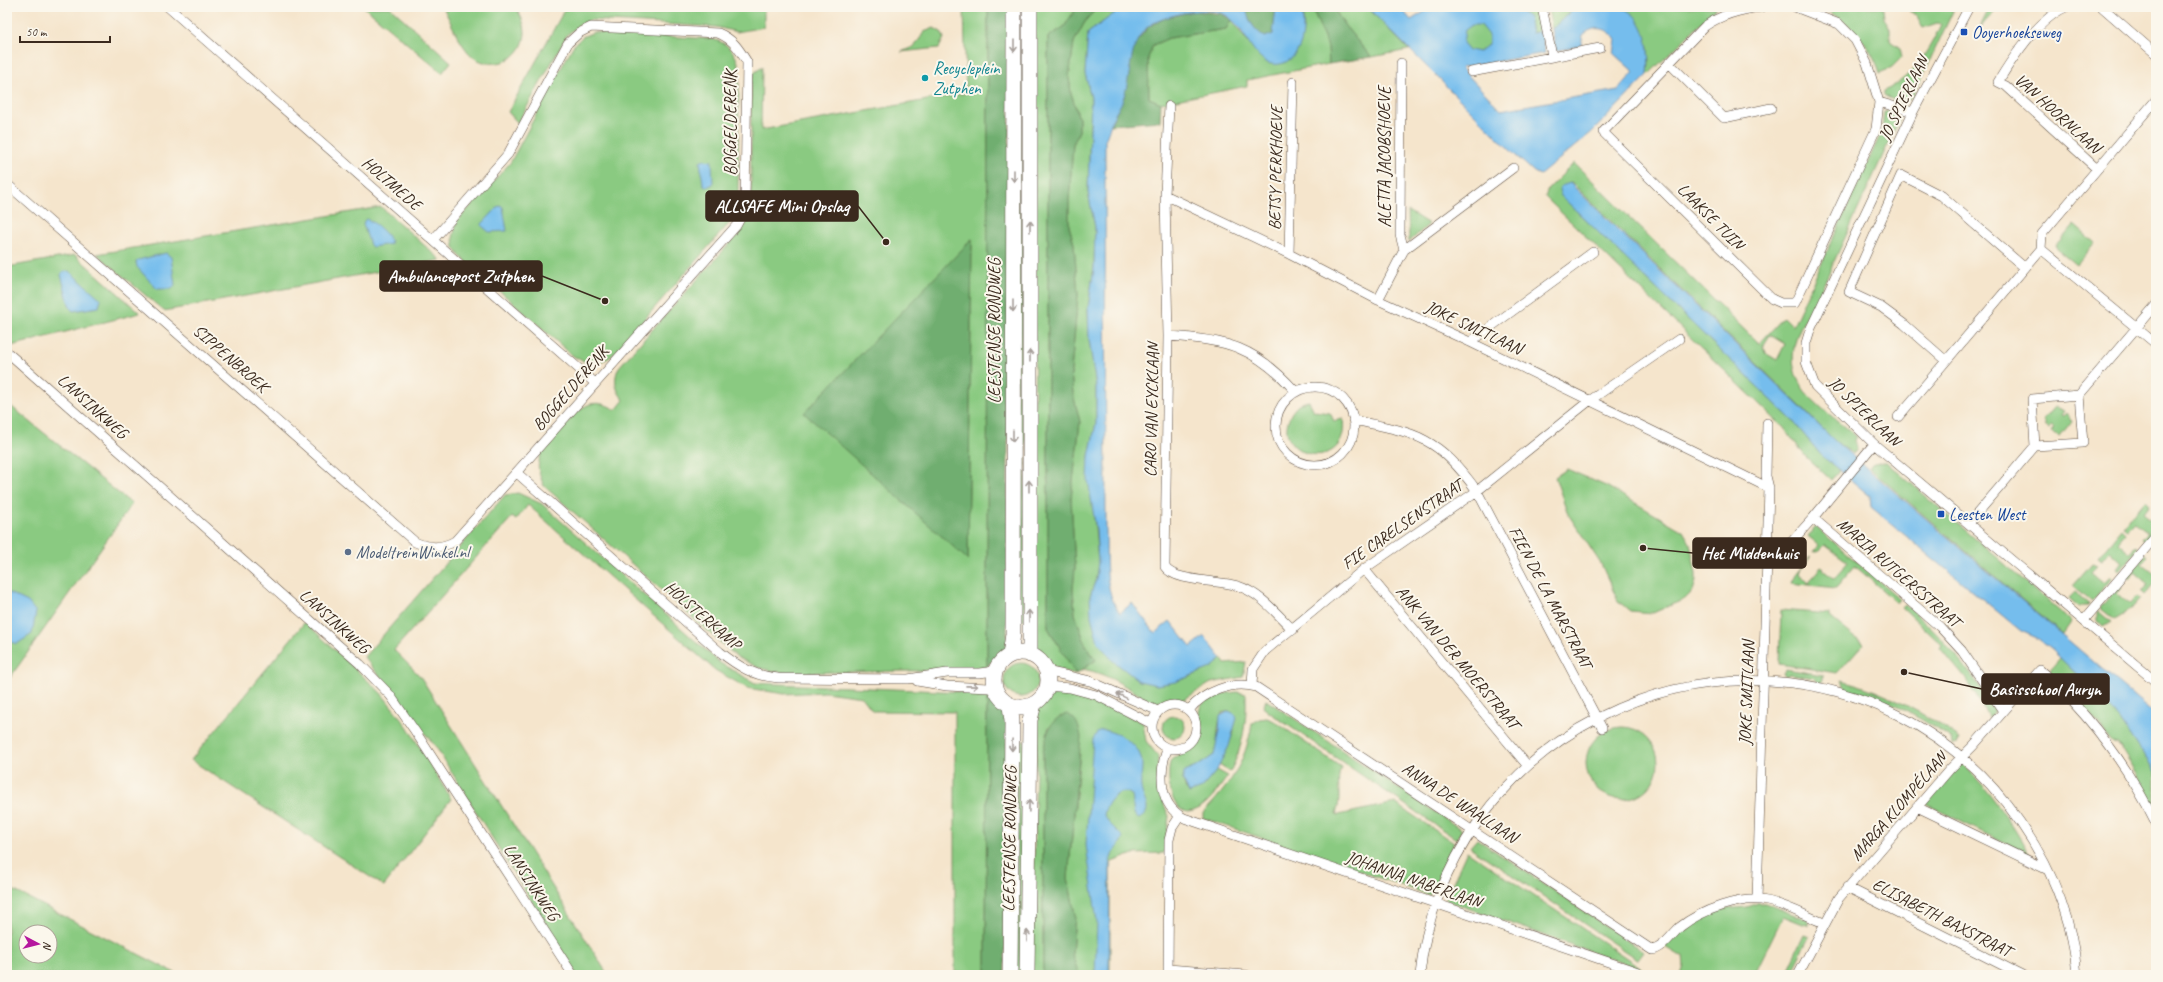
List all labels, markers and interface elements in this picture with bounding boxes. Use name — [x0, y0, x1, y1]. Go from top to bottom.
scale bar — [20, 18, 110, 44]
place label: Ooyerhoekseweg — [1972, 22, 2062, 43]
text: 50 m — [26, 24, 48, 40]
marker: Ooyerhoekseweg — [1959, 27, 1969, 37]
one-way arrow — [1010, 39, 1018, 52]
street label: JO SPIERLAAN — [1873, 50, 1934, 145]
place label: Recycleplein Zutphen — [933, 58, 1001, 99]
street label: BOGGELDERENK — [720, 68, 741, 176]
street label: VAN HOORNLAAN — [2010, 69, 2107, 160]
marker: Recycleplein Zutphen — [920, 73, 930, 83]
street label: ALETTA JACOBSHOEVE — [1374, 84, 1395, 228]
street label: BETSY PERKHOEVE — [1264, 103, 1287, 230]
street label: HOLTMEDE — [358, 152, 428, 217]
one-way arrow — [1010, 169, 1018, 182]
street label: LAAKSE TUIN — [1673, 179, 1750, 256]
callout: ALLSAFE Mini Opslag — [706, 191, 858, 221]
text: ALLSAFE Mini Opslag — [715, 195, 852, 217]
one-way arrow — [1026, 220, 1034, 233]
street label: LEESTENSE RONDWEG — [984, 257, 1005, 404]
callout: Ambulancepost Zutphen — [380, 261, 542, 291]
text: Ambulancepost Zutphen — [388, 265, 536, 287]
street label: JOKE SMITLAAN — [1421, 295, 1528, 360]
one-way arrow — [1009, 299, 1017, 312]
street label: SIPPENBROEK — [189, 320, 275, 399]
street label: BOGGELDERENK — [528, 340, 615, 435]
street label: CARO VAN EYCKLAAN — [1140, 340, 1163, 477]
one-way arrow — [1026, 350, 1034, 363]
street label: LANSINKWEG — [53, 369, 133, 444]
street label: JO SPIERLAAN — [1824, 371, 1907, 453]
one-way arrow — [1009, 429, 1017, 442]
street label: FIE CARELSENSTRAAT — [1338, 473, 1469, 574]
one-way arrow — [1025, 480, 1033, 493]
place label: Leesten West — [1949, 504, 2028, 525]
marker: Leesten West — [1936, 509, 1946, 519]
street label: MARIA RUTGERSSTRAAT — [1833, 513, 1968, 634]
street label: FIEN DE LA MARSTRAAT — [1504, 523, 1598, 675]
callout: Het Middenhuis — [1693, 538, 1806, 568]
place label: ModeltreinWinkel.nl — [356, 542, 472, 563]
text: Het Middenhuis — [1702, 542, 1800, 564]
marker: ModeltreinWinkel.nl — [343, 547, 353, 557]
street label: HOLSTERKAMP — [660, 576, 747, 656]
street label: ANK VAN DER MOERSTRAAT — [1391, 581, 1527, 737]
street label: LANSINKWEG — [295, 584, 375, 659]
one-way arrow — [1025, 610, 1033, 623]
street label: JOKE SMITLAAN — [1734, 638, 1759, 747]
callout: Basisschool Auryn — [1982, 674, 2109, 704]
text: Basisschool Auryn — [1989, 678, 2103, 700]
one-way arrow — [965, 683, 978, 690]
one-way arrow — [1117, 692, 1129, 699]
one-way arrow — [1008, 738, 1016, 751]
street label: MARGA KLOMPÉLAAN — [1845, 745, 1953, 865]
street label: ANNA DE WAALLAAN — [1398, 757, 1524, 849]
street label: LEESTENSE RONDWEG — [998, 765, 1021, 912]
one-way arrow — [1025, 800, 1033, 813]
street label: LANSINKWEG — [499, 840, 565, 926]
street label: JOHANNA NABERLAAN — [1342, 846, 1487, 913]
street label: ELISABETH BAXSTRAAT — [1869, 873, 2018, 963]
north arrow — [18, 924, 58, 964]
one-way arrow — [1023, 930, 1031, 943]
text: N — [40, 941, 55, 952]

